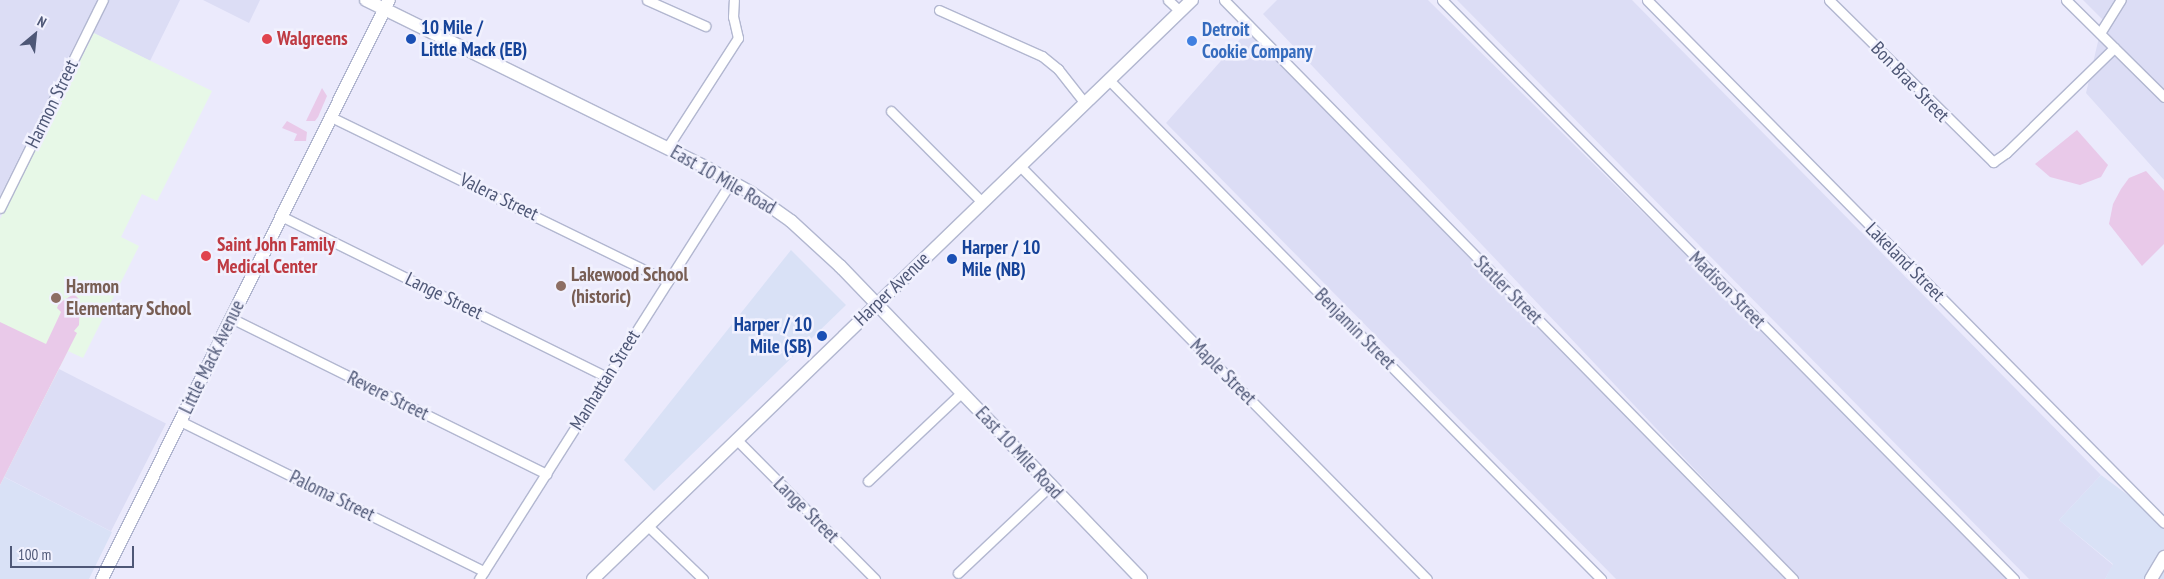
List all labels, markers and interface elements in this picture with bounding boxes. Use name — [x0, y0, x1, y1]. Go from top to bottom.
north arrow — [10, 10, 60, 60]
text: N — [34, 12, 50, 31]
place label: 10 Mile / Little Mack (EB) — [421, 17, 528, 61]
place label: Detroit Cookie Company — [1202, 19, 1313, 63]
place label: Walgreens — [277, 28, 348, 50]
marker: Walgreens — [261, 33, 273, 45]
marker: 10 Mile / Little Mack (EB) — [405, 33, 417, 45]
marker: Detroit Cookie Company — [1186, 35, 1198, 47]
street label: Bon Brae Street — [1866, 37, 1954, 127]
street label: Harmon Street — [21, 56, 83, 152]
street label: East 10 Mile Road — [666, 141, 780, 219]
street label: Valera Street — [456, 168, 542, 226]
street label: Lakeland Street — [1861, 218, 1949, 306]
place label: Saint John Family Medical Center — [217, 234, 335, 278]
place label: Harper / 10 Mile (NB) — [962, 237, 1040, 281]
street label: Harper Avenue — [849, 247, 935, 331]
street label: Madison Street — [1684, 247, 1770, 333]
marker: Saint John Family Medical Center — [199, 249, 213, 263]
street label: Statler Street — [1469, 251, 1547, 329]
marker: Harper / 10 Mile (NB) — [946, 253, 958, 265]
place label: Lakewood School (historic) — [571, 264, 688, 308]
street label: Lange Street — [402, 268, 486, 324]
place label: Harmon Elementary School — [66, 276, 192, 320]
marker: Lakewood School (historic) — [555, 280, 567, 292]
street label: Benjamin Street — [1310, 284, 1400, 374]
marker: Harmon Elementary School — [50, 292, 62, 304]
street label: Little Mack Avenue — [174, 296, 250, 418]
place label: Harper / 10 Mile (SB) — [734, 314, 812, 358]
street label: Manhattan Street — [565, 326, 645, 434]
marker: Harper / 10 Mile (SB) — [816, 330, 828, 342]
street label: Maple Street — [1185, 334, 1261, 410]
street label: Revere Street — [344, 367, 432, 425]
street label: East 10 Mile Road — [971, 402, 1067, 504]
street label: Paloma Street — [286, 466, 378, 526]
street label: Lange Street — [769, 473, 843, 547]
scale bar — [12, 536, 136, 568]
text: 100 m — [18, 545, 51, 564]

